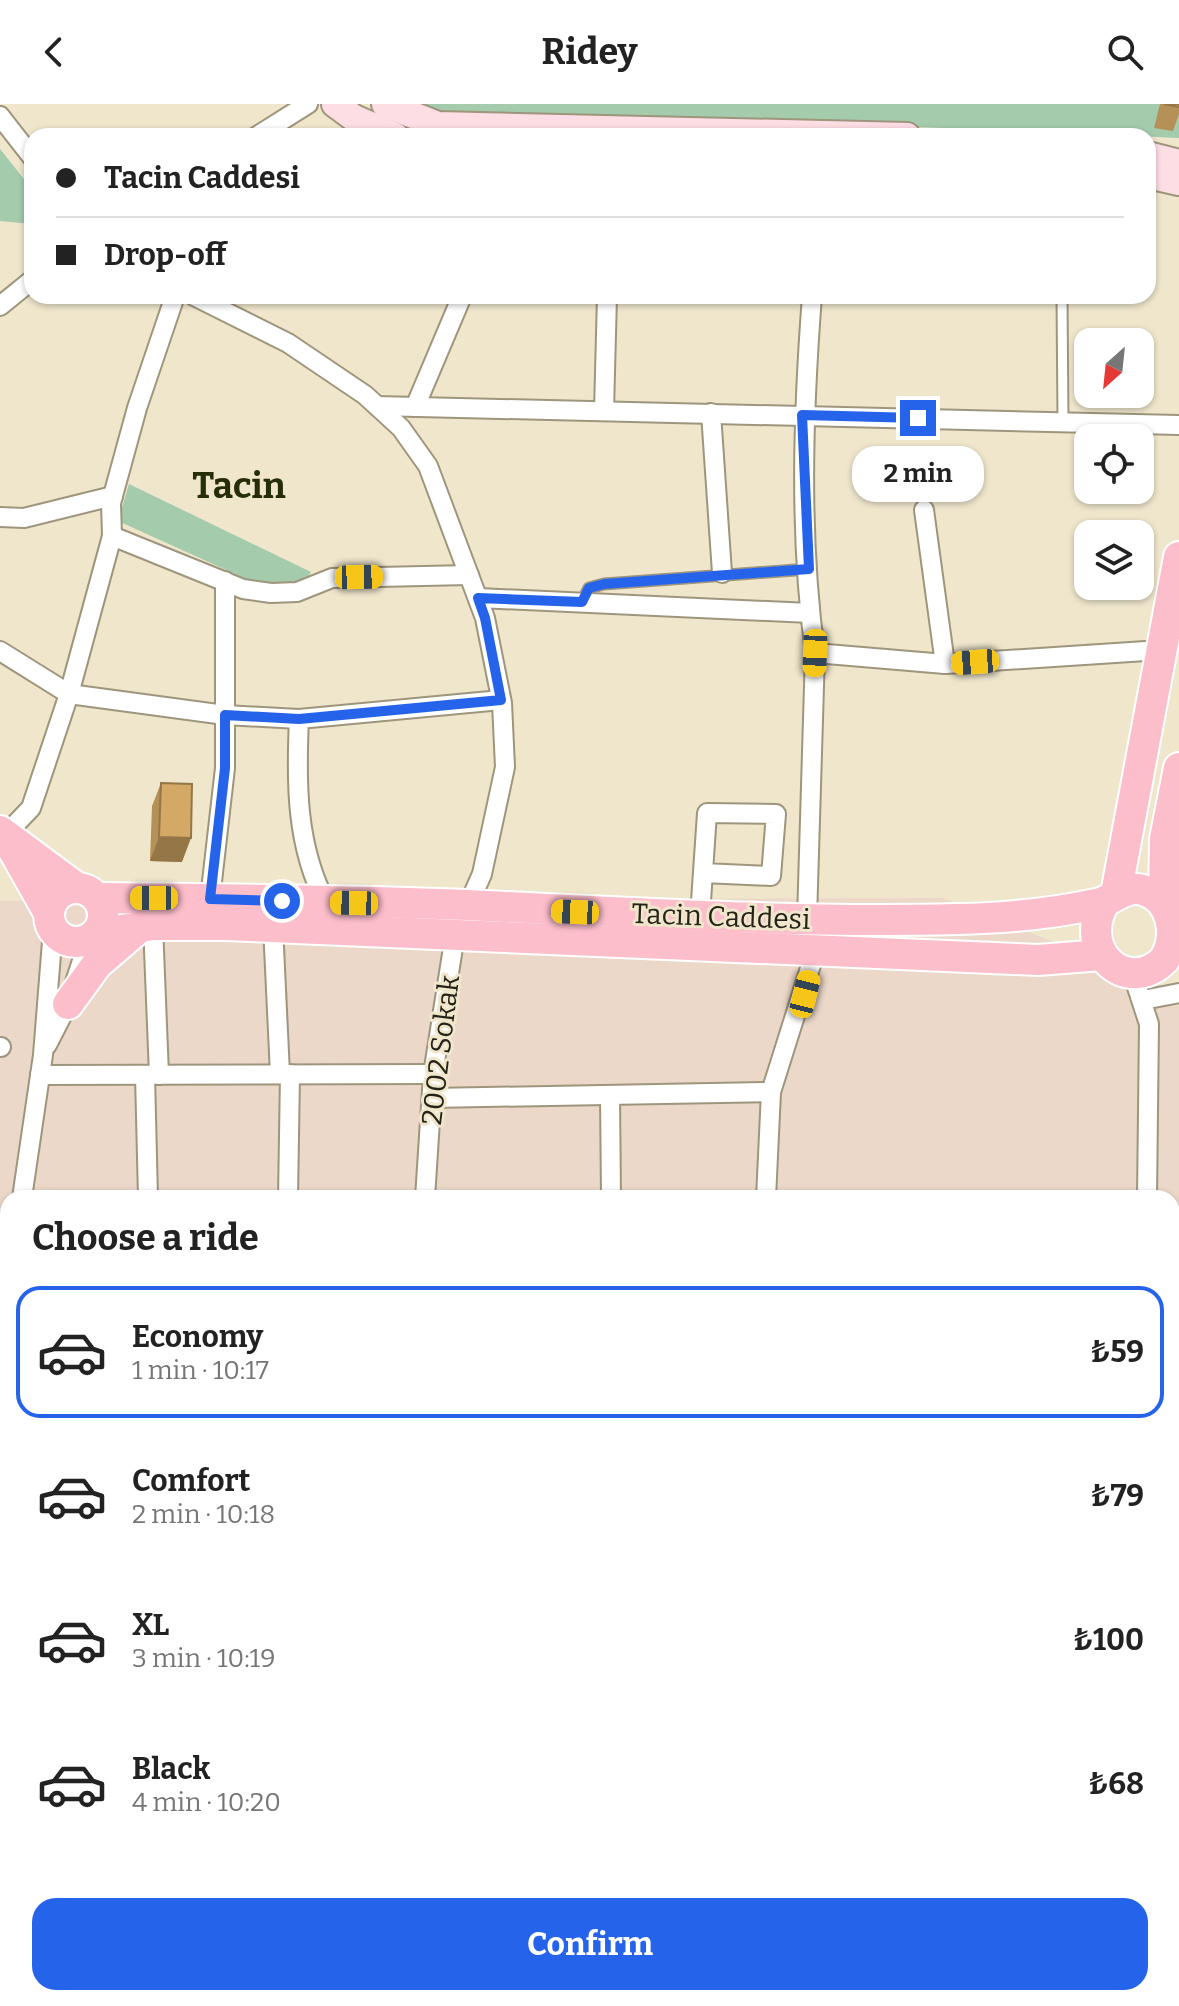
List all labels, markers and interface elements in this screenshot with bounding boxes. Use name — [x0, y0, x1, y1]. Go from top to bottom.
icon: back — [32, 30, 76, 74]
text: Ridey — [541, 30, 638, 74]
icon: search — [1103, 30, 1147, 74]
text: Tacin Caddesi — [104, 160, 300, 196]
text: Drop-off — [104, 237, 226, 273]
north arrow — [1074, 328, 1154, 408]
map controls — [1074, 328, 1154, 600]
route end — [900, 400, 936, 436]
button: locate — [1074, 424, 1154, 504]
callout: 2 min — [852, 446, 984, 502]
text: 2 min — [883, 458, 953, 489]
district label: Tacin — [192, 464, 286, 508]
button: layers — [1074, 520, 1154, 600]
car — [335, 565, 383, 589]
car — [802, 629, 828, 677]
car — [950, 648, 1000, 676]
route start — [264, 883, 300, 919]
car — [130, 886, 178, 910]
car — [330, 891, 378, 915]
street label: Tacin Caddesi — [631, 897, 811, 936]
car — [551, 899, 599, 925]
car — [788, 968, 822, 1020]
street label: 2002 Sokak — [415, 973, 466, 1127]
text: Choose a ride — [32, 1216, 259, 1260]
icon: car — [36, 1316, 108, 1388]
text: Economy — [132, 1319, 263, 1355]
text: ₺59 — [1090, 1334, 1144, 1370]
text: 1 min · 10:17 — [132, 1355, 269, 1386]
icon: car — [36, 1460, 108, 1532]
text: Comfort — [132, 1463, 250, 1499]
text: ₺79 — [1090, 1478, 1144, 1514]
text: 2 min · 10:18 — [132, 1499, 275, 1530]
icon: car — [36, 1604, 108, 1676]
text: XL — [132, 1607, 169, 1643]
text: ₺100 — [1073, 1622, 1144, 1658]
text: 3 min · 10:19 — [132, 1643, 275, 1674]
icon: car — [36, 1748, 108, 1820]
text: Black — [132, 1751, 210, 1787]
text: ₺68 — [1088, 1766, 1144, 1802]
text: 4 min · 10:20 — [132, 1787, 281, 1818]
button: Confirm — [32, 1898, 1148, 1990]

